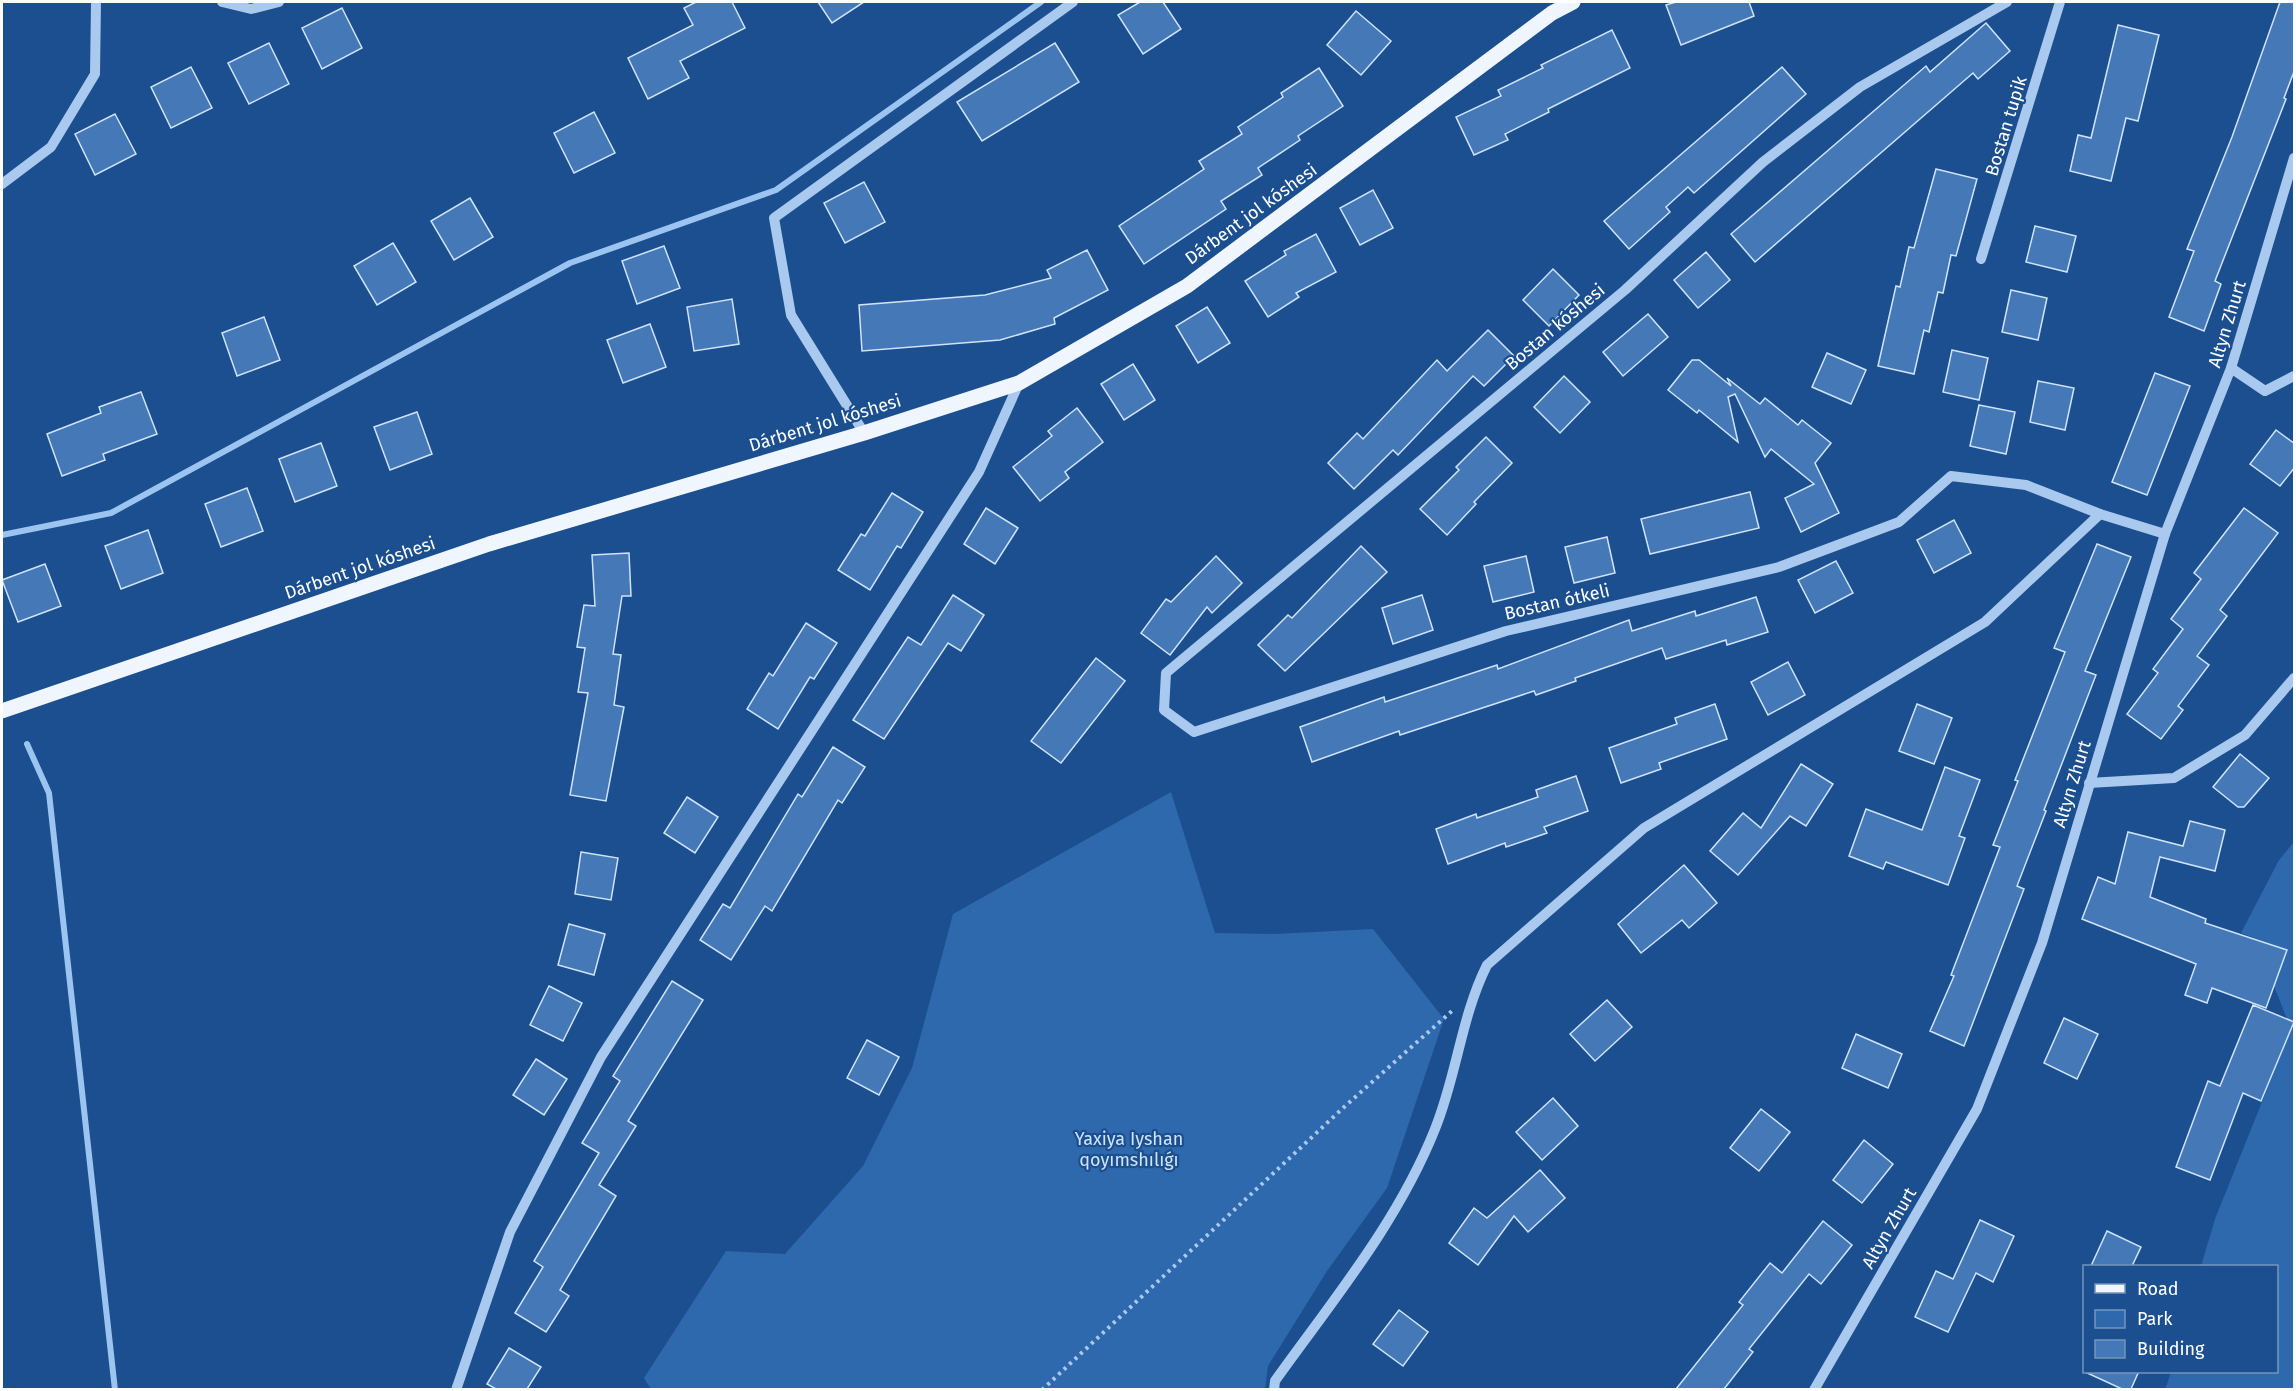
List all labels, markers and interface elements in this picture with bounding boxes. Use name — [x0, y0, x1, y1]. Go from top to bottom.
street label: Bostan tupik — [1980, 73, 2032, 179]
street label: Dárbent jol kóshesi — [1181, 159, 1321, 269]
street label: Altyn Zhurt — [2203, 277, 2251, 370]
street label: Bostan kóshesi — [1501, 279, 1609, 375]
street label: Dárbent jol kóshesi — [746, 389, 904, 457]
street label: Dárbent jol kóshesi — [282, 532, 438, 604]
street label: Bostan ótkeli — [1502, 579, 1612, 625]
street label: Altyn Zhurt — [2048, 737, 2096, 830]
park label: Yaxiya Iyshan qoyımshılıǵı — [1075, 1128, 1183, 1171]
street label: Altyn Zhurt — [1857, 1183, 1921, 1272]
legend — [2083, 1265, 2278, 1373]
text: Road — [2137, 1278, 2179, 1300]
text: Park — [2137, 1308, 2173, 1330]
text: Building — [2137, 1338, 2205, 1360]

